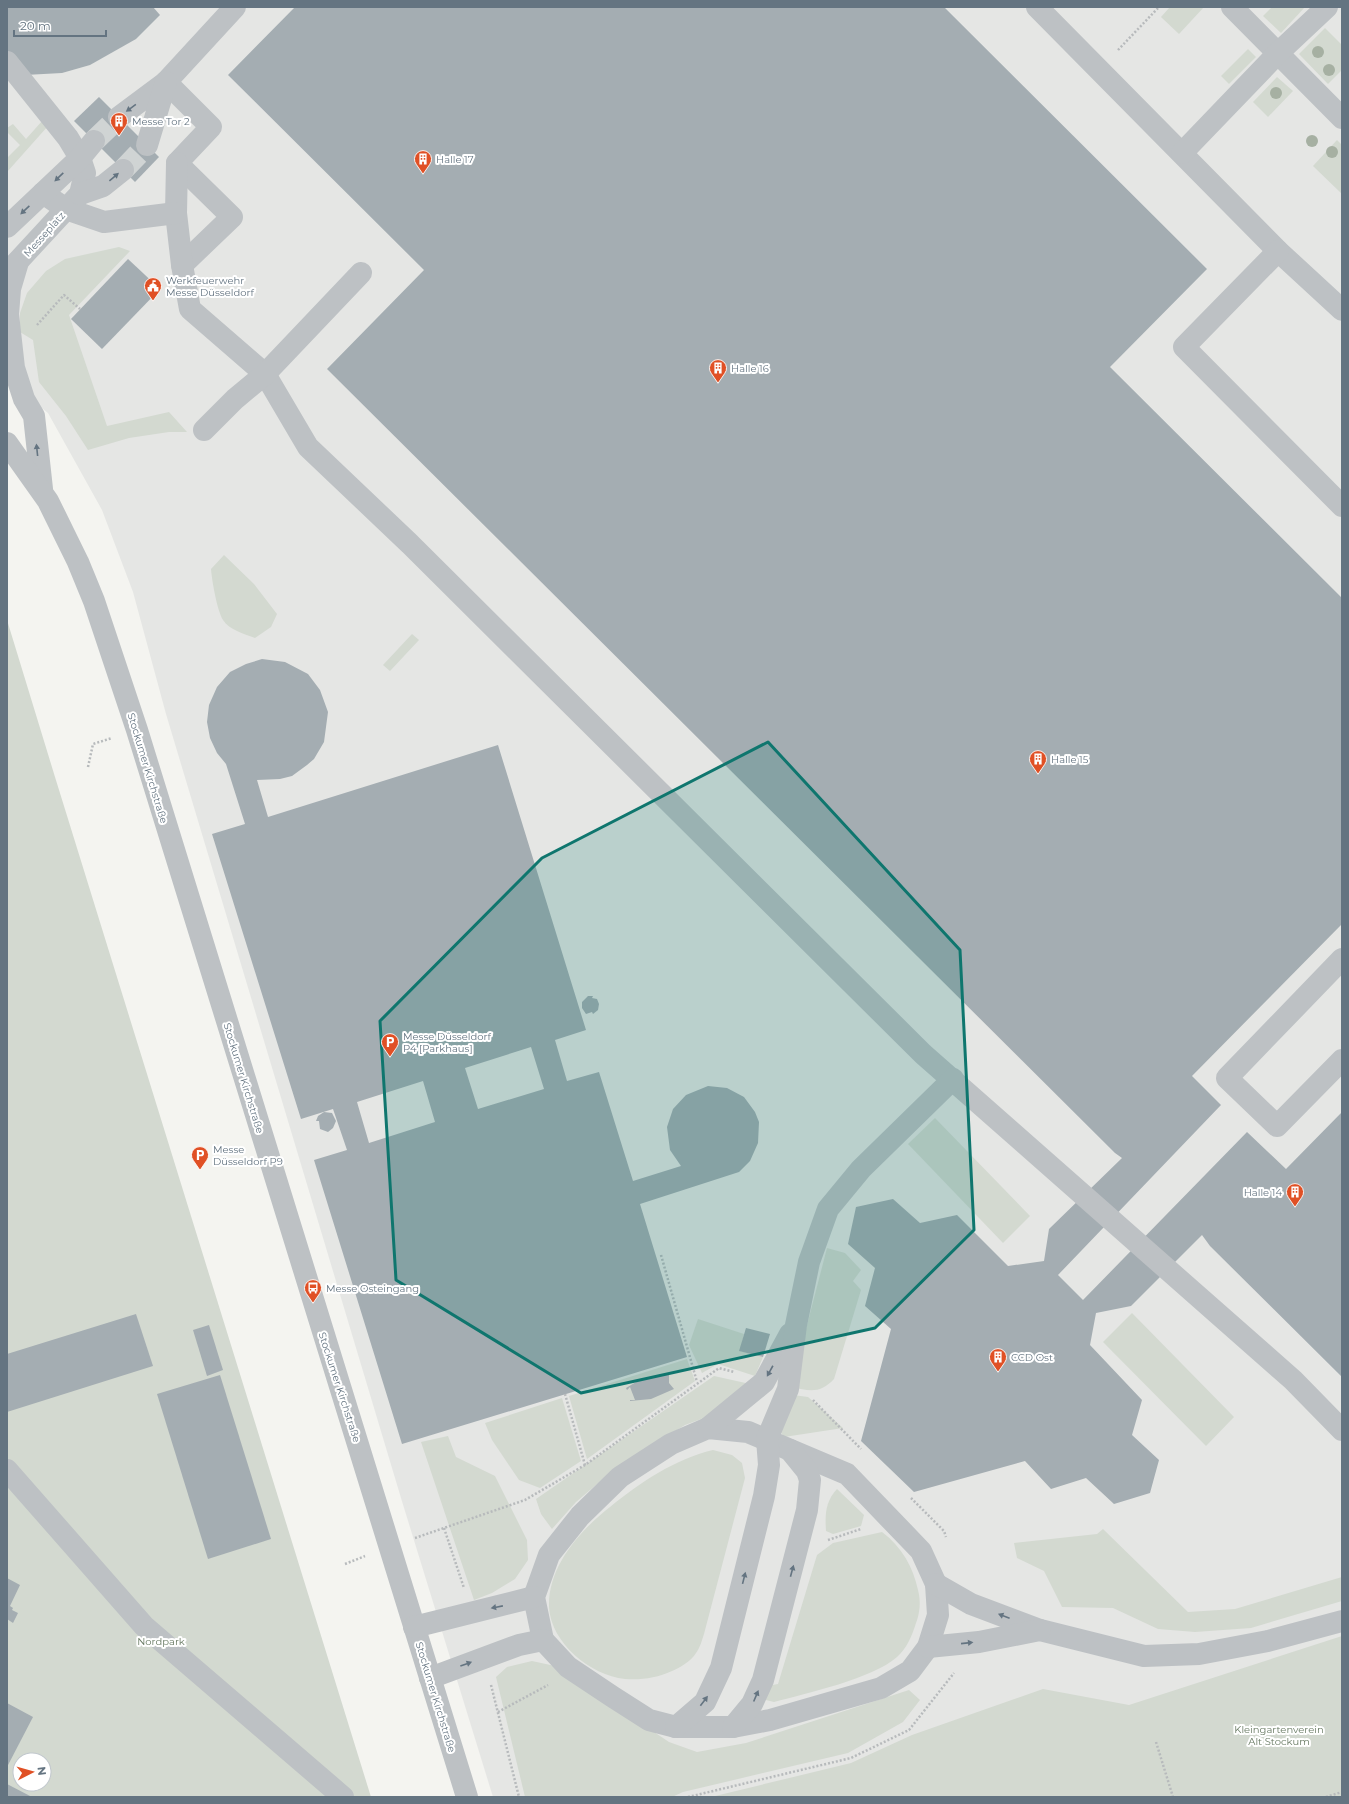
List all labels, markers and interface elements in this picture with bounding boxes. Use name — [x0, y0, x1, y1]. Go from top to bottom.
scale bar — [14, 12, 106, 38]
text: 20 m — [20, 18, 51, 33]
one-way arrow — [126, 104, 136, 112]
building icon: Messe Tor 2 — [109, 111, 129, 136]
place label: Messe Tor 2 — [132, 115, 190, 128]
building icon: Halle 17 — [413, 149, 433, 174]
place label: Halle 17 — [436, 153, 474, 166]
one-way arrow — [109, 172, 120, 181]
one-way arrow — [54, 173, 65, 182]
one-way arrow — [20, 205, 30, 215]
street label: Messeplatz — [21, 209, 68, 259]
place label: Werkfeuerwehr Messe Düsseldorf — [166, 274, 255, 299]
public building icon: Werkfeuerwehr Messe Düsseldorf — [143, 276, 163, 301]
building icon: Halle 16 — [708, 358, 728, 383]
place label: Halle 16 — [731, 362, 769, 375]
one-way arrow — [34, 444, 41, 456]
street label: Stockumer Kirchstraße — [125, 711, 171, 825]
building icon: Halle 15 — [1028, 749, 1048, 774]
place label: Halle 15 — [1051, 753, 1089, 766]
street label: Stockumer Kirchstraße — [221, 1021, 267, 1135]
place label: Messe Düsseldorf P4 [Parkhaus] — [403, 1030, 492, 1055]
parking icon: Messe Düsseldorf P4 [Parkhaus] — [380, 1032, 400, 1057]
place label: Messe Düsseldorf P9 — [213, 1143, 283, 1168]
parking icon: Messe Düsseldorf P9 — [190, 1145, 210, 1170]
building icon: Halle 14 — [1285, 1182, 1305, 1207]
place label: Halle 14 — [1244, 1186, 1282, 1199]
bus stop icon: Messe Osteingang — [303, 1278, 323, 1303]
place label: Messe Osteingang — [326, 1282, 419, 1295]
street label: Stockumer Kirchstraße — [316, 1331, 363, 1444]
building icon: CCD Ost — [988, 1347, 1008, 1372]
place label: CCD Ost — [1011, 1351, 1053, 1364]
one-way arrow — [767, 1365, 774, 1377]
one-way arrow — [789, 1565, 795, 1577]
one-way arrow — [741, 1572, 747, 1584]
one-way arrow — [491, 1604, 503, 1610]
one-way arrow — [997, 1613, 1009, 1619]
park label: Nordpark — [137, 1635, 185, 1648]
one-way arrow — [961, 1639, 973, 1646]
street label: Stockumer Kirchstraße — [413, 1640, 459, 1754]
one-way arrow — [461, 1661, 473, 1667]
one-way arrow — [753, 1690, 759, 1702]
one-way arrow — [700, 1695, 709, 1706]
park label: Kleingartenverein Alt Stockum — [1234, 1723, 1324, 1748]
north arrow — [12, 1752, 52, 1792]
text: N — [35, 1766, 49, 1776]

